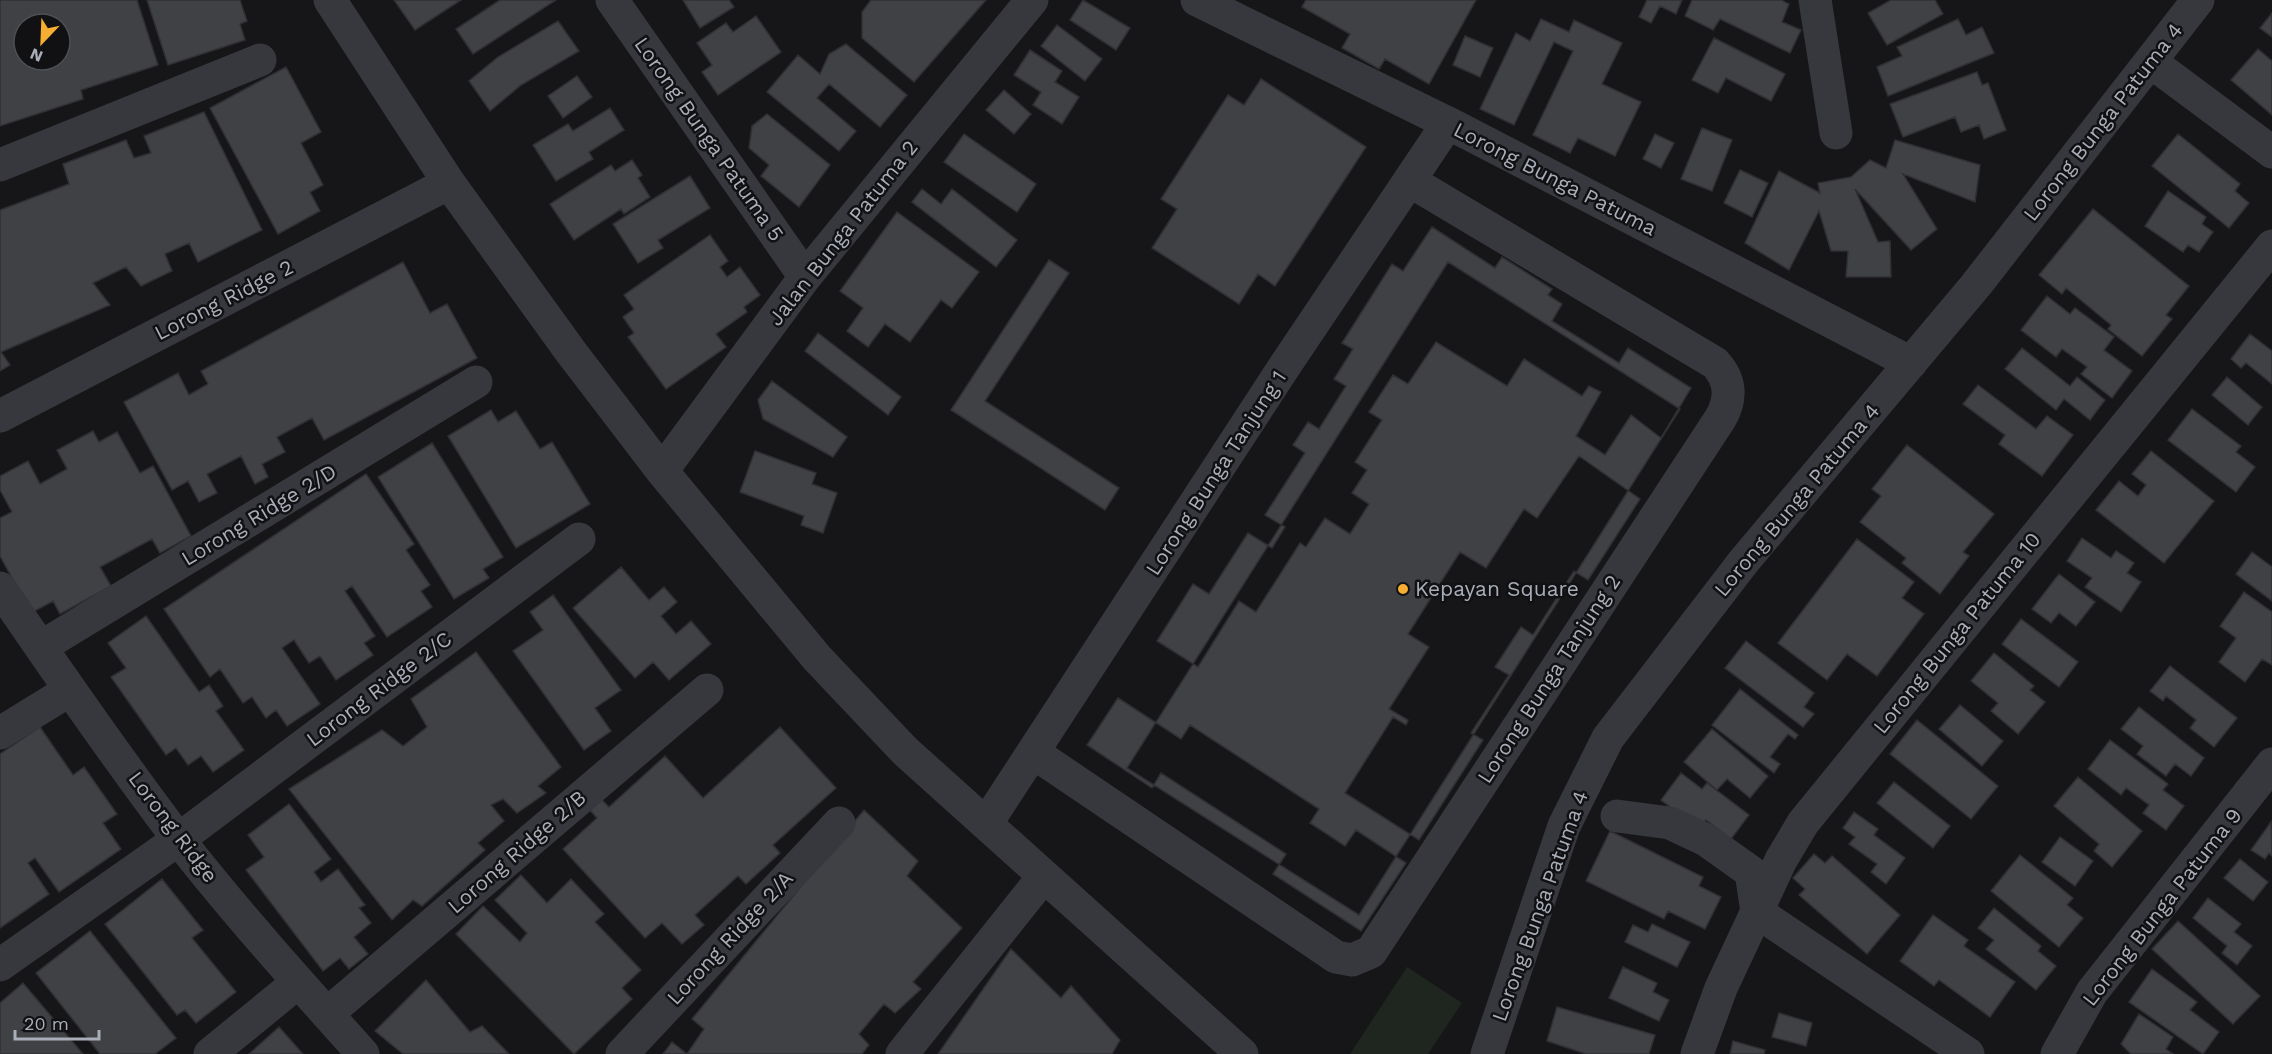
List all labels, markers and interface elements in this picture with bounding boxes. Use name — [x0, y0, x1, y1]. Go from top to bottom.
north arrow — [12, 12, 72, 72]
street label: Lorong Bunga Patuma 4 — [2018, 18, 2188, 225]
street label: Lorong Bunga Patuma 5 — [629, 32, 789, 246]
text: N — [27, 44, 46, 66]
street label: Lorong Bunga Patuma — [1450, 116, 1661, 241]
street label: Jalan Bunga Patuma 2 — [763, 135, 923, 330]
street label: Lorong Ridge 2 — [150, 254, 297, 345]
street label: Lorong Bunga Tanjung 1 — [1140, 366, 1291, 580]
street label: Lorong Bunga Patuma 4 — [1709, 398, 1885, 601]
street label: Lorong Ridge 2/D — [177, 458, 341, 571]
street label: Lorong Bunga Patuma 10 — [1868, 527, 2046, 738]
street label: Lorong Bunga Tanjung 2 — [1472, 570, 1625, 788]
place label: Kepayan Square — [1415, 576, 1579, 601]
marker: Kepayan Square — [1396, 582, 1410, 596]
street label: Lorong Ridge 2/C — [301, 626, 456, 751]
street label: Lorong Ridge — [123, 766, 223, 887]
street label: Lorong Ridge 2/B — [442, 785, 591, 919]
street label: Lorong Bunga Patuma 4 — [1486, 787, 1593, 1025]
street label: Lorong Bunga Patuma 9 — [2077, 803, 2247, 1011]
street label: Lorong Ridge 2/A — [661, 866, 798, 1010]
scale bar — [15, 1003, 99, 1041]
text: 20 m — [24, 1013, 69, 1034]

